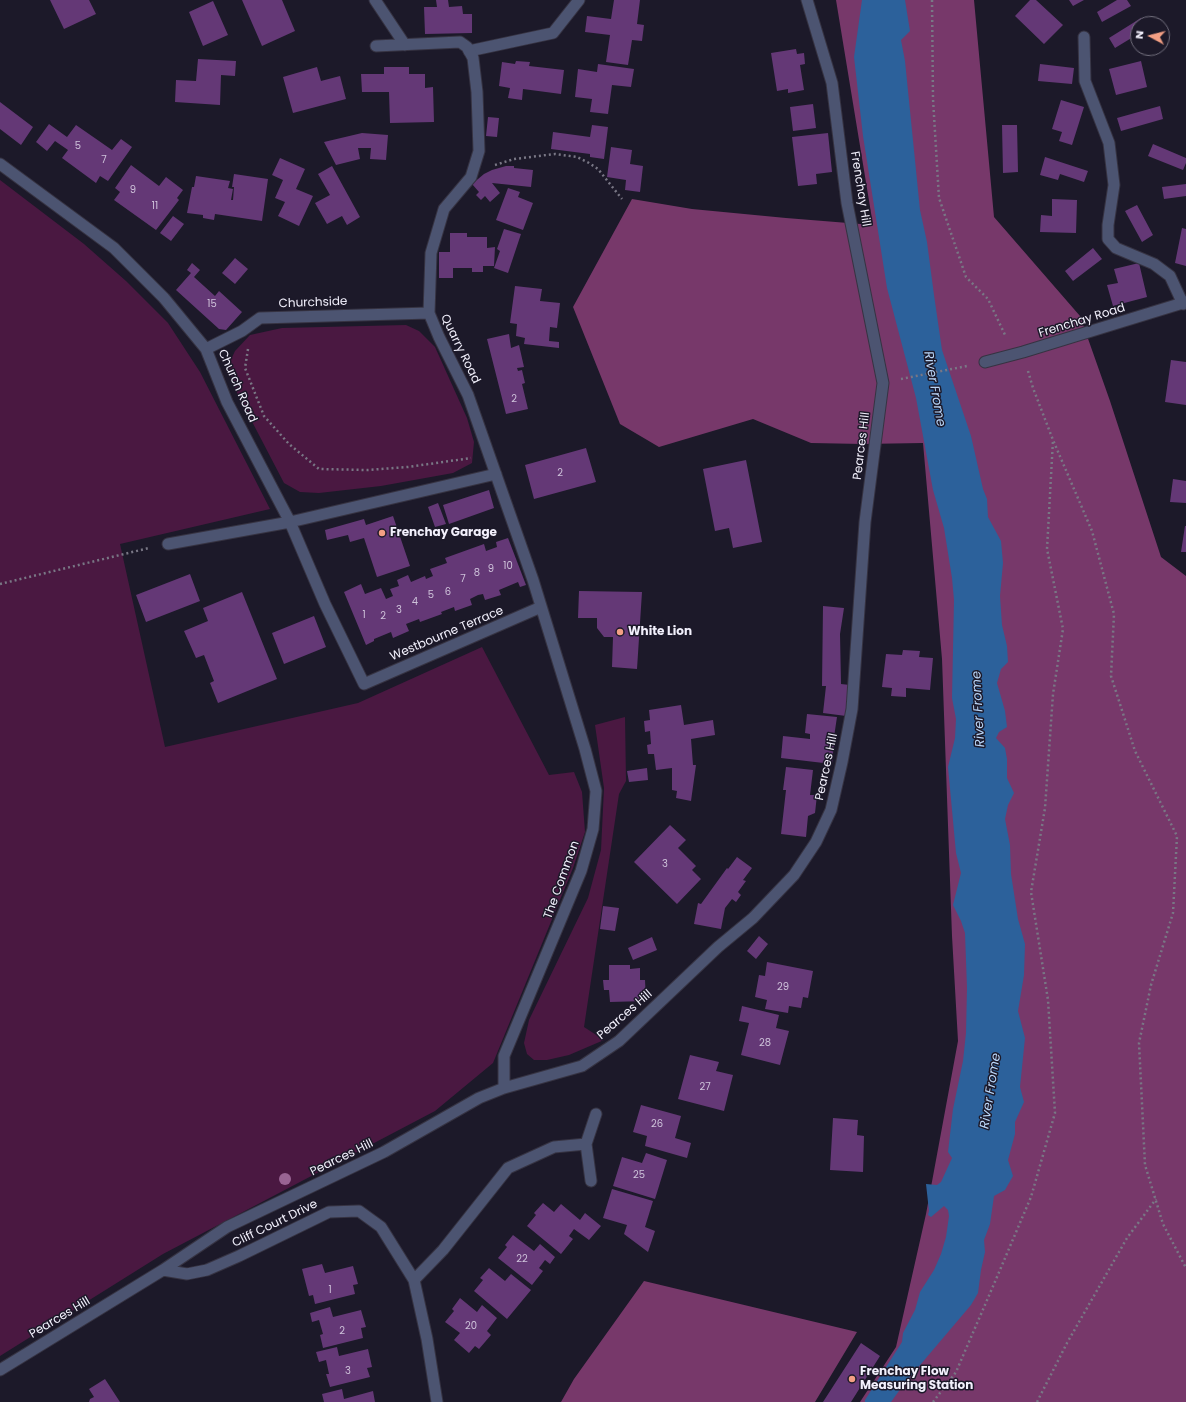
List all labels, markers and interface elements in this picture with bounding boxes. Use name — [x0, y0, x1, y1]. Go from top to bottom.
north arrow — [1130, 16, 1170, 56]
text: N — [1131, 30, 1148, 40]
house number: 5 — [75, 140, 81, 152]
street label: Frenchay Hill — [847, 150, 873, 228]
house number: 7 — [101, 154, 107, 166]
house number: 9 — [130, 184, 136, 196]
house number: 11 — [152, 200, 158, 212]
street label: Churchside — [278, 295, 348, 311]
house number: 15 — [207, 298, 217, 310]
street label: Frenchay Road — [1037, 301, 1127, 341]
street label: Quarry Road — [437, 312, 483, 386]
street label: Church Road — [214, 347, 260, 425]
water label: River Frome — [920, 350, 948, 428]
house number: 2 — [511, 393, 517, 405]
street label: Pearces Hill — [851, 411, 873, 481]
house number: 2 — [557, 467, 563, 479]
place label: Frenchay Garage — [390, 526, 497, 540]
marker: Frenchay Garage — [377, 528, 387, 538]
house number: 10 — [503, 560, 513, 572]
house number: 9 — [488, 563, 494, 575]
house number: 8 — [474, 567, 480, 579]
house number: 7 — [460, 573, 466, 585]
house number: 6 — [445, 586, 451, 598]
house number: 5 — [428, 589, 434, 601]
house number: 4 — [412, 596, 418, 608]
street label: Westbourne Terrace — [388, 604, 506, 664]
house number: 3 — [396, 604, 402, 616]
house number: 1 — [362, 609, 366, 621]
house number: 2 — [380, 610, 386, 622]
place label: White Lion — [628, 625, 692, 639]
marker: White Lion — [615, 627, 625, 637]
water label: River Frome — [969, 670, 989, 748]
street label: Pearces Hill — [813, 732, 841, 802]
street label: The Common — [541, 839, 583, 921]
house number: 3 — [662, 858, 668, 870]
house number: 29 — [777, 981, 789, 993]
street label: Pearces Hill — [594, 987, 656, 1043]
house number: 28 — [759, 1037, 771, 1049]
water label: River Frome — [977, 1052, 1005, 1130]
house number: 27 — [699, 1081, 711, 1093]
house number: 26 — [651, 1118, 663, 1130]
street label: Pearces Hill — [308, 1137, 376, 1179]
house number: 25 — [633, 1169, 645, 1181]
street label: Cliff Court Drive — [230, 1197, 320, 1251]
house number: 22 — [516, 1253, 528, 1265]
house number: 1 — [328, 1284, 332, 1296]
street label: Pearces Hill — [27, 1294, 93, 1342]
house number: 20 — [465, 1320, 477, 1332]
house number: 2 — [339, 1325, 345, 1337]
house number: 3 — [345, 1365, 351, 1377]
place label: Frenchay Flow Measuring Station — [860, 1365, 973, 1393]
marker: Frenchay Flow Measuring Station — [847, 1374, 857, 1384]

